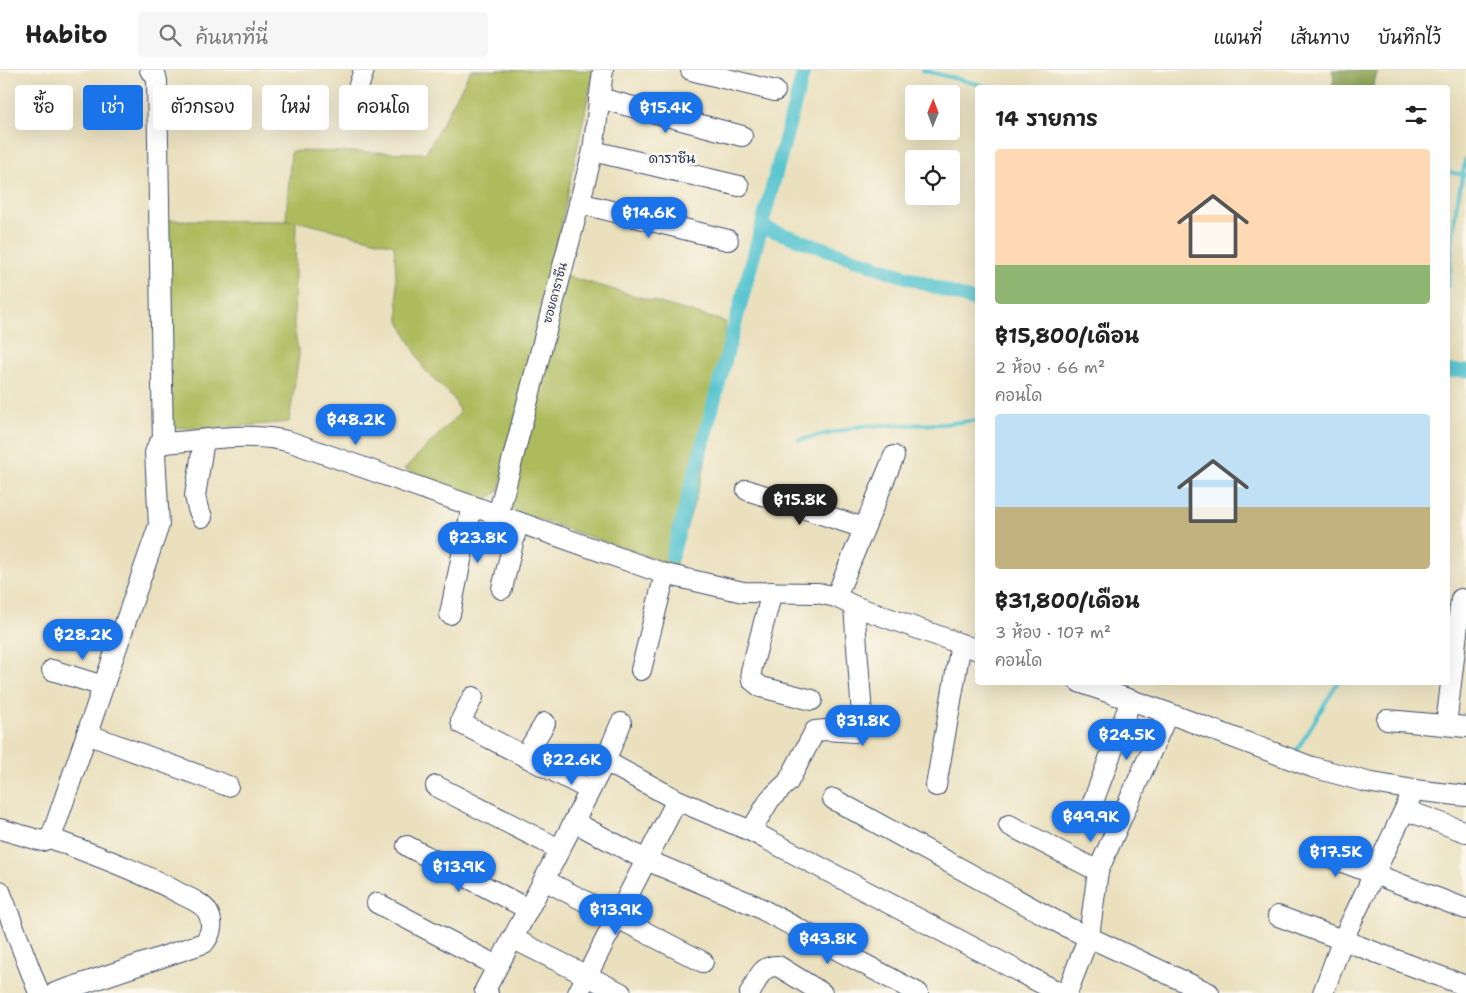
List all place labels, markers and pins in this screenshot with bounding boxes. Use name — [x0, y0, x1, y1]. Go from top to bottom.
pin: ฿15.4K — [625, 92, 707, 134]
pin: ฿14.6K — [608, 196, 690, 239]
pin: ฿48.2K — [315, 404, 397, 446]
pin: ฿15.8K — [759, 484, 841, 526]
pin: ฿23.8K — [437, 522, 519, 564]
pin: ฿28.2K — [42, 618, 124, 661]
pin: ฿31.8K — [822, 704, 904, 747]
pin: ฿24.5K — [1086, 718, 1168, 761]
pin: ฿22.6K — [531, 744, 613, 786]
pin: ฿49.9K — [1050, 800, 1132, 843]
pin: ฿17.5K — [1295, 836, 1377, 878]
pin: ฿13.9K — [418, 850, 500, 893]
pin: ฿13.9K — [575, 894, 657, 936]
pin: ฿43.8K — [787, 922, 869, 965]

